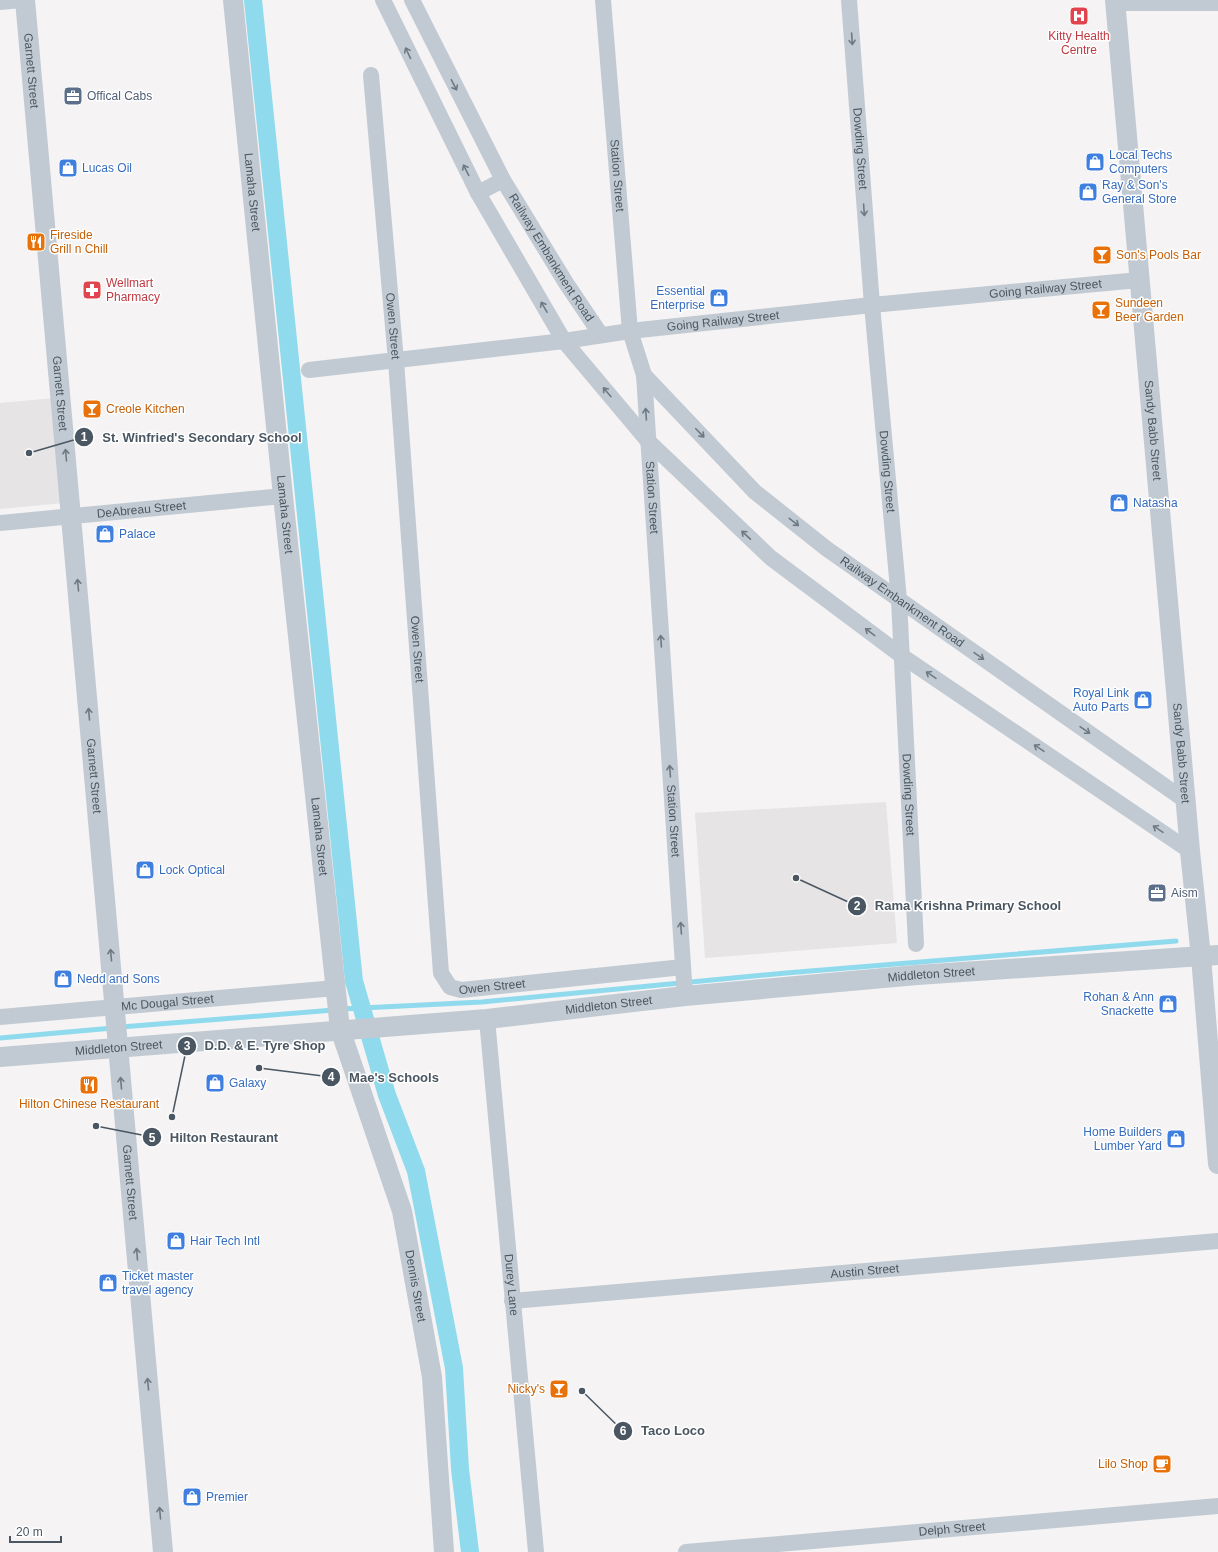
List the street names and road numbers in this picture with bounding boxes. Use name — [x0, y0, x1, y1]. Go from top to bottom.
street label: Garnett Street — [21, 32, 42, 110]
street label: Dowding Street — [850, 107, 870, 191]
street label: Station Street — [607, 139, 627, 213]
street label: Lamaha Street — [241, 152, 263, 233]
street label: Railway Embankment Road — [506, 191, 597, 324]
street label: Going Railway Street — [989, 276, 1103, 301]
street label: Owen Street — [383, 292, 403, 361]
street label: Going Railway Street — [666, 308, 781, 334]
street label: Garnett Street — [50, 355, 70, 432]
street label: Sandy Babb Street — [1142, 379, 1164, 482]
street label: Dowding Street — [877, 430, 898, 514]
street label: Station Street — [643, 461, 662, 535]
street label: Lamaha Street — [274, 474, 296, 555]
street label: DeAbreau Street — [96, 498, 187, 521]
street label: Railway Embankment Road — [838, 553, 967, 650]
street label: Owen Street — [408, 615, 427, 684]
street label: Sandy Babb Street — [1170, 702, 1193, 805]
street label: Garnett Street — [84, 738, 104, 815]
street label: Dowding Street — [900, 753, 918, 837]
street label: Station Street — [664, 784, 683, 858]
street label: Lamaha Street — [308, 797, 331, 877]
street label: Middleton Street — [887, 964, 976, 985]
street label: Owen Street — [458, 976, 527, 997]
street label: Mc Dougal Street — [121, 992, 215, 1014]
street label: Middleton Street — [564, 993, 654, 1017]
street label: Middleton Street — [74, 1037, 163, 1058]
street label: Garnett Street — [120, 1144, 141, 1221]
street label: Dennis Street — [402, 1249, 429, 1324]
street label: Durey Lane — [502, 1253, 521, 1317]
street label: Austin Street — [830, 1261, 900, 1281]
street label: Delph Street — [918, 1519, 987, 1539]

